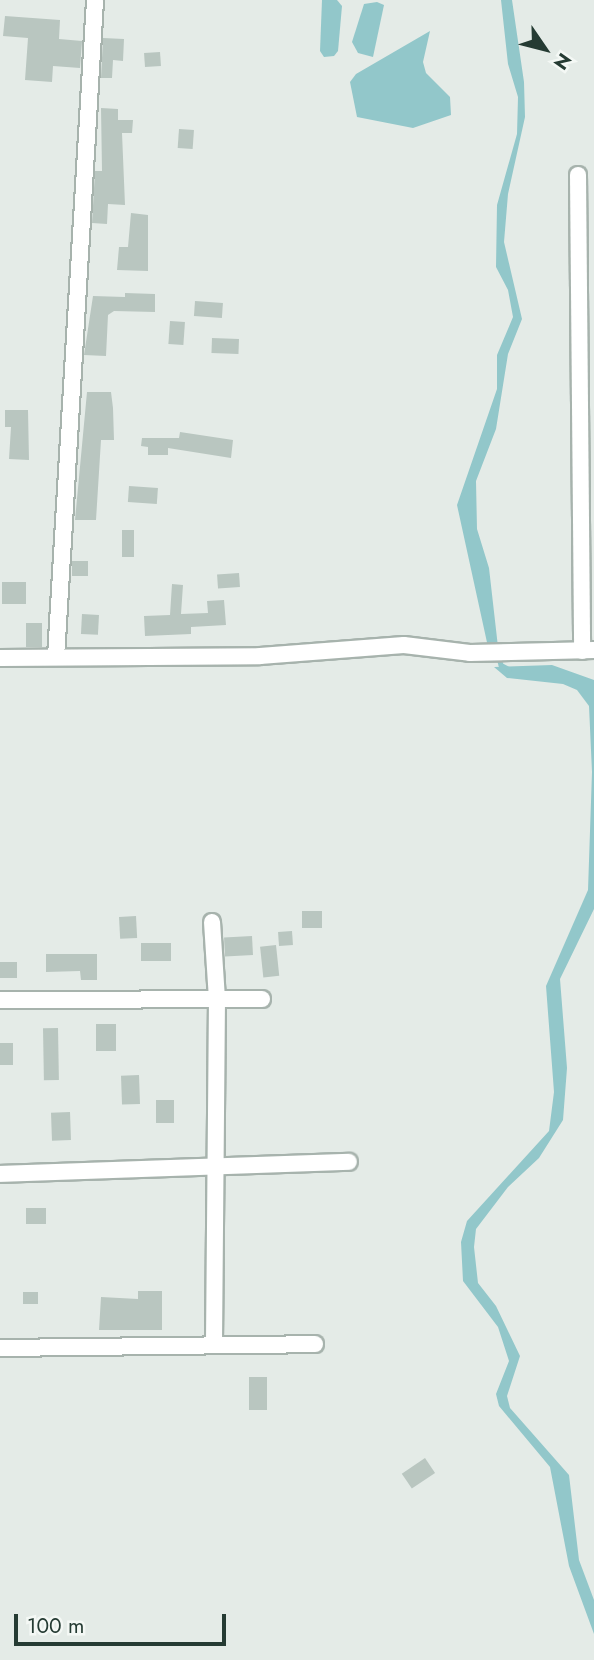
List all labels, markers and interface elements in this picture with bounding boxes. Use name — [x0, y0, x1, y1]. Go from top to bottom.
north arrow — [510, 14, 580, 84]
text: N — [547, 47, 578, 75]
scale bar — [18, 1600, 229, 1644]
text: 100 m — [27, 1611, 84, 1641]

